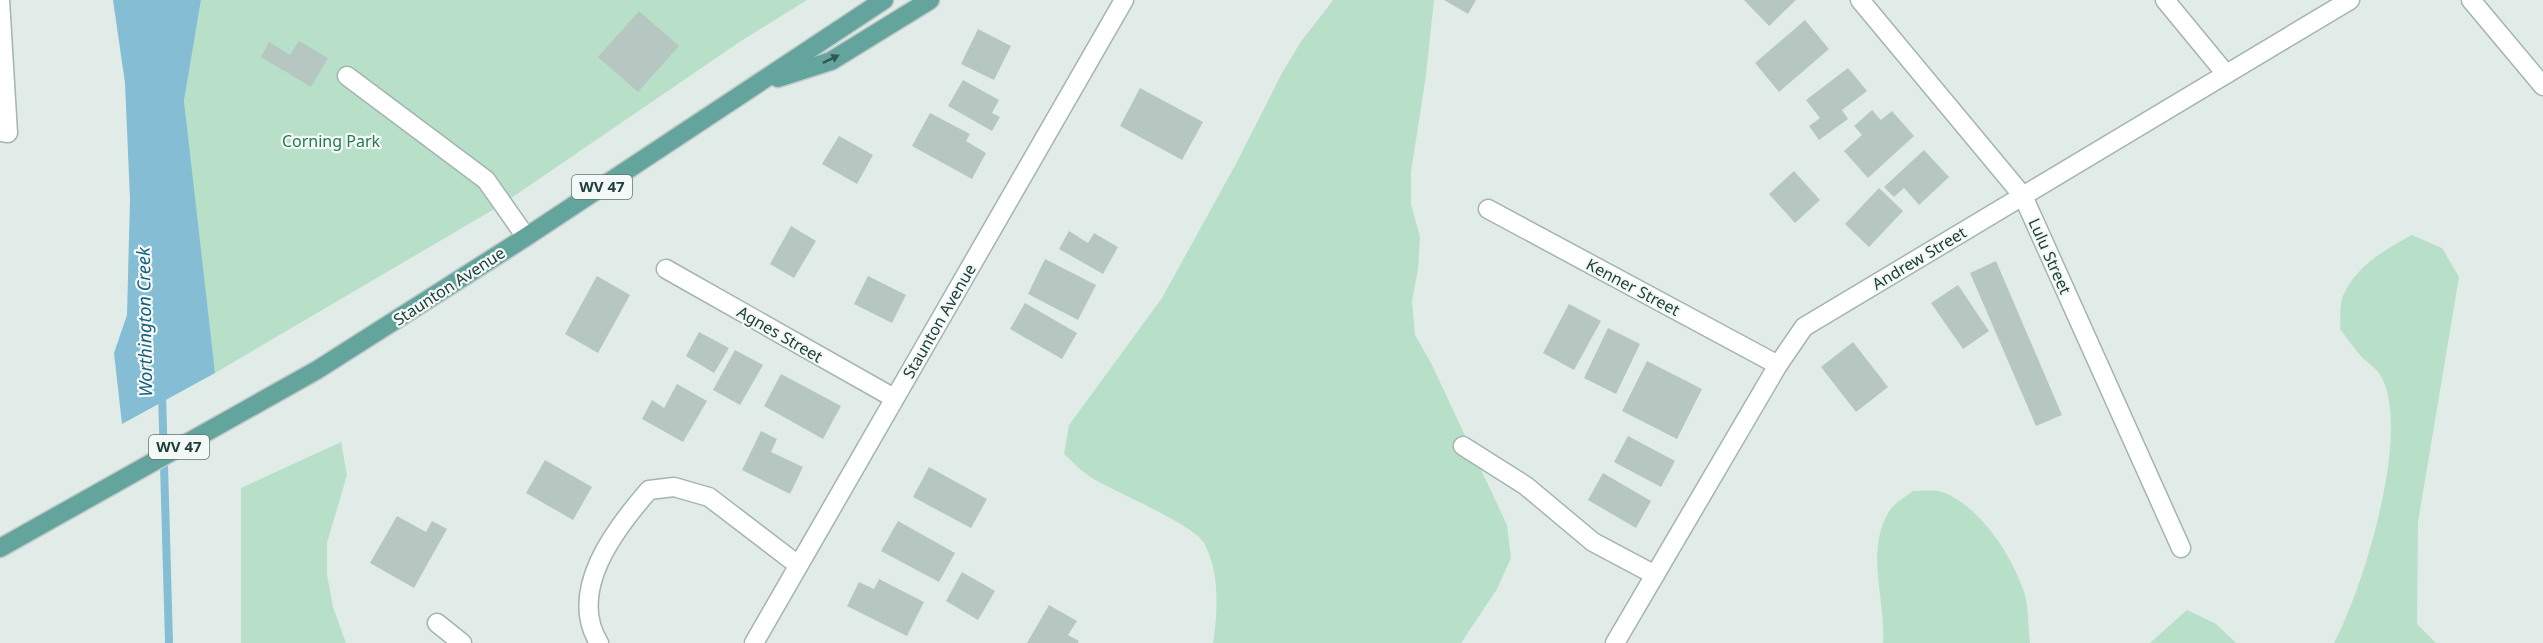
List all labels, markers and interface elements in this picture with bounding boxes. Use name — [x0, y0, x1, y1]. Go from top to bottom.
one-way arrow — [823, 55, 840, 64]
park label: Corning Park — [282, 130, 381, 152]
road number: WV 47 — [572, 175, 632, 199]
street label: Lulu Street — [2023, 214, 2077, 298]
street label: Andrew Street — [1868, 221, 1970, 295]
street label: Staunton Avenue — [389, 242, 509, 330]
water label: Worthington Creek — [131, 246, 157, 397]
street label: Kenner Street — [1582, 253, 1684, 321]
street label: Staunton Avenue — [897, 260, 981, 382]
street label: Agnes Street — [733, 301, 827, 368]
road number: WV 47 — [149, 435, 209, 459]

